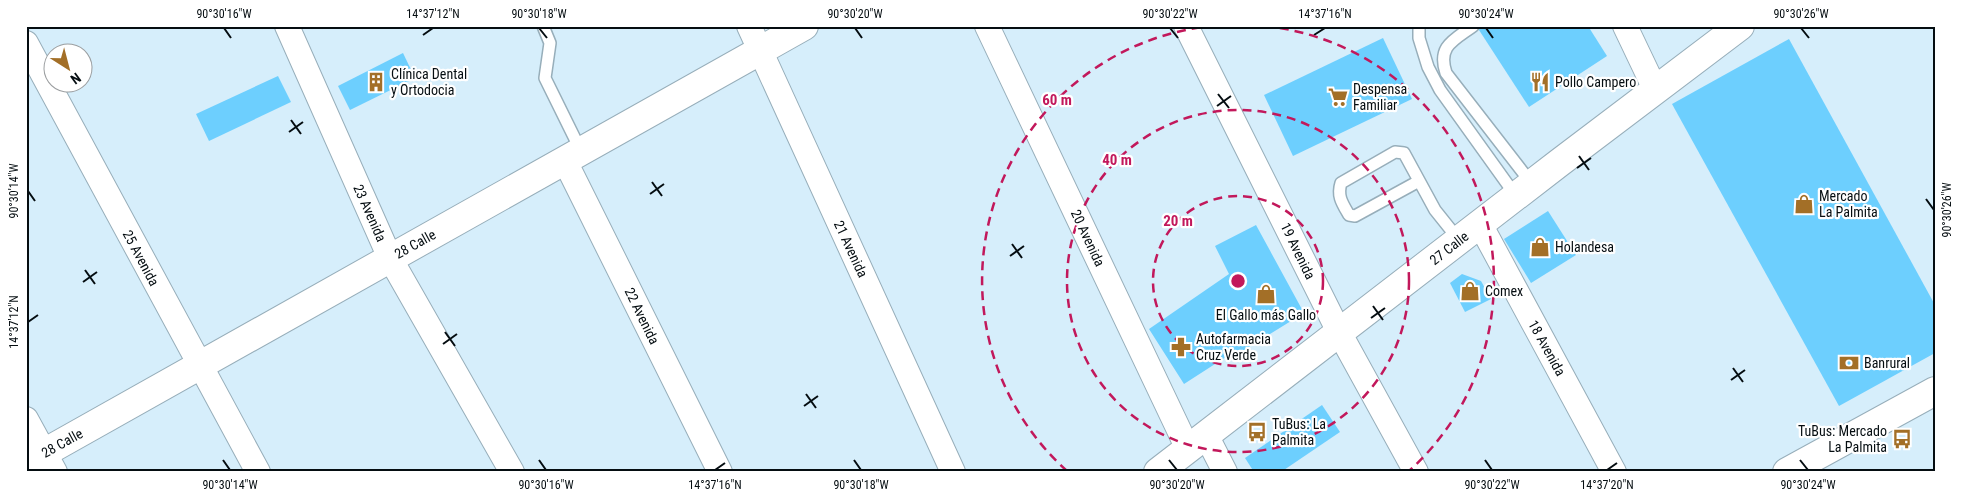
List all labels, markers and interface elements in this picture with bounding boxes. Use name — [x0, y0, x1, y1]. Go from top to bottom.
text: 90°30'16"W — [196, 7, 252, 21]
text: 14°37'12"N — [406, 7, 460, 21]
text: 90°30'18"W — [511, 7, 567, 21]
text: 90°30'20"W — [827, 7, 883, 21]
text: 90°30'22"W — [1142, 7, 1198, 21]
text: 14°37'16"N — [1298, 7, 1352, 21]
text: 90°30'24"W — [1458, 7, 1514, 21]
text: 90°30'26"W — [1773, 7, 1829, 21]
north arrow — [42, 42, 92, 92]
place label: Clínica Dental y Ortodocia — [391, 66, 467, 98]
text: N — [67, 70, 84, 88]
building icon: Clínica Dental y Ortodocia — [365, 71, 387, 93]
restaurant icon: Pollo Campero — [1529, 71, 1551, 93]
place label: Pollo Campero — [1555, 74, 1636, 90]
place label: Despensa Familiar — [1353, 81, 1407, 113]
supermarket icon: Despensa Familiar — [1327, 86, 1349, 108]
text: 60 m — [1042, 91, 1072, 109]
text: 40 m — [1102, 151, 1132, 169]
text: 90°30'14"W — [7, 163, 21, 219]
street label: 23 Avenida — [350, 182, 390, 244]
text: 90°30'26"W — [1940, 182, 1954, 238]
place label: Mercado La Palmita — [1819, 188, 1878, 220]
shop icon: Mercado La Palmita — [1793, 193, 1815, 215]
street label: 20 Avenida — [1068, 207, 1108, 269]
text: 20 m — [1163, 212, 1193, 230]
street label: 21 Avenida — [831, 218, 871, 280]
street label: 19 Avenida — [1277, 220, 1319, 282]
street label: 28 Calle — [392, 226, 439, 262]
street label: 25 Avenida — [120, 227, 162, 289]
street label: 27 Calle — [1426, 228, 1472, 268]
shop icon: Holandesa — [1529, 236, 1551, 258]
place label: Holandesa — [1555, 239, 1614, 255]
centre of rings — [1229, 272, 1247, 290]
shop icon: Comex — [1459, 280, 1481, 302]
shop icon: El Gallo más Gallo — [1255, 283, 1277, 305]
place label: Comex — [1485, 283, 1523, 299]
street label: 22 Avenida — [621, 285, 663, 347]
text: 14°37'12"N — [7, 295, 21, 349]
place label: El Gallo más Gallo — [1216, 307, 1316, 323]
street label: 18 Avenida — [1525, 318, 1569, 378]
place label: Autofarmacia Cruz Verde — [1196, 331, 1271, 363]
pharmacy icon: Autofarmacia Cruz Verde — [1170, 336, 1192, 358]
bank icon: Banrural — [1838, 352, 1860, 374]
place label: Banrural — [1864, 355, 1910, 371]
place label: TuBus: La Palmita — [1272, 416, 1326, 448]
bus stop icon: TuBus: La Palmita — [1246, 421, 1268, 443]
place label: TuBus: Mercado La Palmita — [1798, 423, 1887, 455]
street label: 28 Calle — [39, 425, 86, 461]
bus stop icon: TuBus: Mercado La Palmita — [1891, 428, 1913, 450]
text: 90°30'14"W — [202, 478, 258, 492]
text: 90°30'16"W — [518, 478, 574, 492]
text: 14°37'16"N — [688, 478, 742, 492]
text: 90°30'18"W — [833, 478, 889, 492]
text: 90°30'20"W — [1149, 478, 1205, 492]
text: 90°30'22"W — [1464, 478, 1520, 492]
text: 14°37'20"N — [1580, 478, 1634, 492]
text: 90°30'24"W — [1780, 478, 1836, 492]

